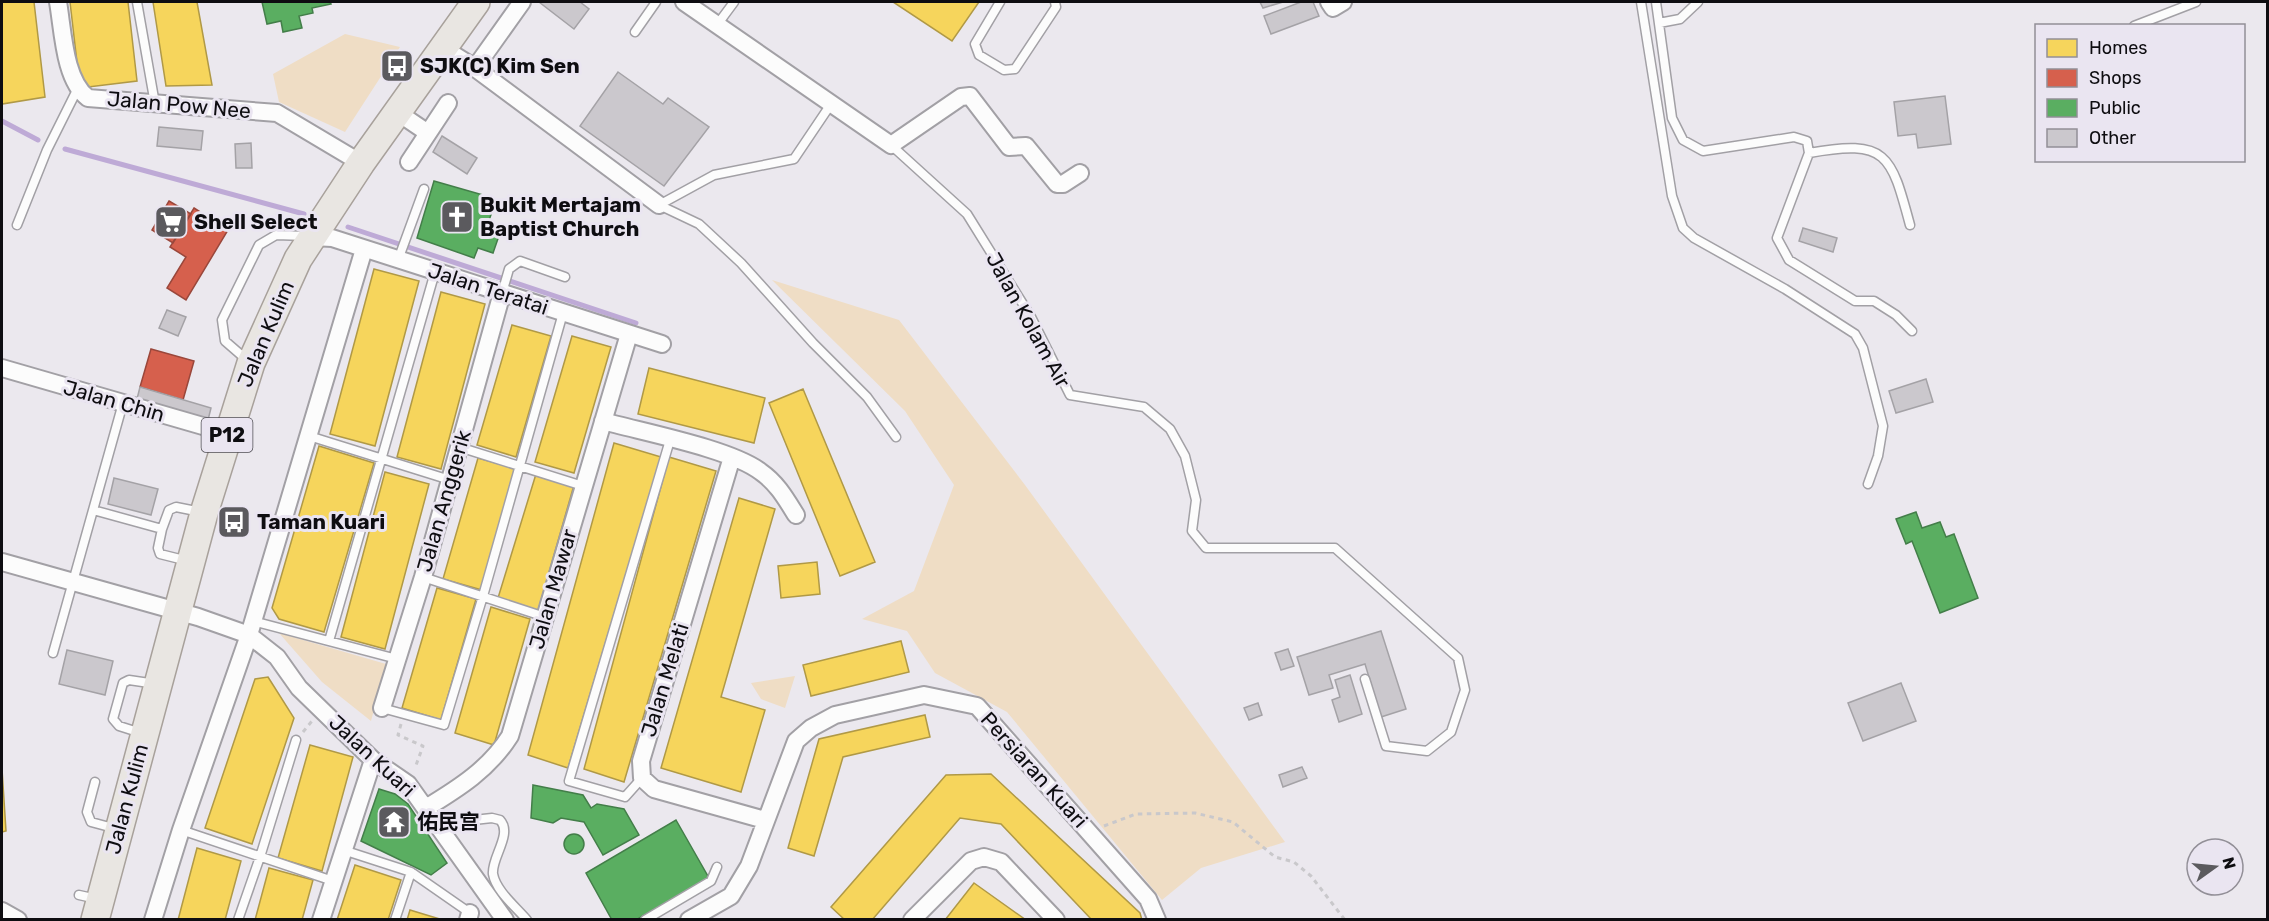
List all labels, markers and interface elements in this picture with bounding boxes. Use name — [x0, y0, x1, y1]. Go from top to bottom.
legend — [2035, 24, 2245, 162]
text: Homes — [2089, 37, 2147, 59]
bus stop icon: SJK(C) Kim Sen — [379, 48, 415, 84]
place label: SJK(C) Kim Sen — [420, 53, 580, 78]
text: Shops — [2089, 67, 2141, 89]
street label: Jalan Pow Nee — [106, 86, 252, 123]
text: Public — [2089, 97, 2141, 119]
text: Other — [2089, 127, 2136, 149]
place label: Bukit Mertajam Baptist Church — [480, 192, 641, 241]
church icon: Bukit Mertajam Baptist Church — [439, 199, 475, 235]
supermarket icon: Shell Select — [153, 204, 189, 240]
place label: Shell Select — [194, 209, 318, 234]
street label: Jalan Kolam Air — [981, 248, 1076, 392]
street label: Jalan Teratai — [425, 257, 551, 320]
street label: Jalan Kulim — [232, 277, 299, 391]
street label: Jalan Chin — [61, 374, 168, 427]
road number: P12 — [202, 418, 252, 452]
street label: Jalan Anggerik — [411, 427, 476, 575]
bus stop icon: Taman Kuari — [216, 504, 252, 540]
place label: Taman Kuari — [257, 509, 385, 534]
street label: Jalan Mawar — [523, 526, 582, 652]
street label: Jalan Melati — [635, 620, 694, 740]
street label: Persiaran Kuari — [976, 707, 1093, 833]
street label: Jalan Kuari — [324, 709, 421, 802]
street label: Jalan Kulim — [100, 741, 153, 857]
temple icon: 佑民宫 — [376, 804, 412, 840]
place label: 佑民宫 — [417, 809, 480, 834]
north arrow — [2185, 837, 2245, 897]
text: N — [2218, 855, 2240, 871]

